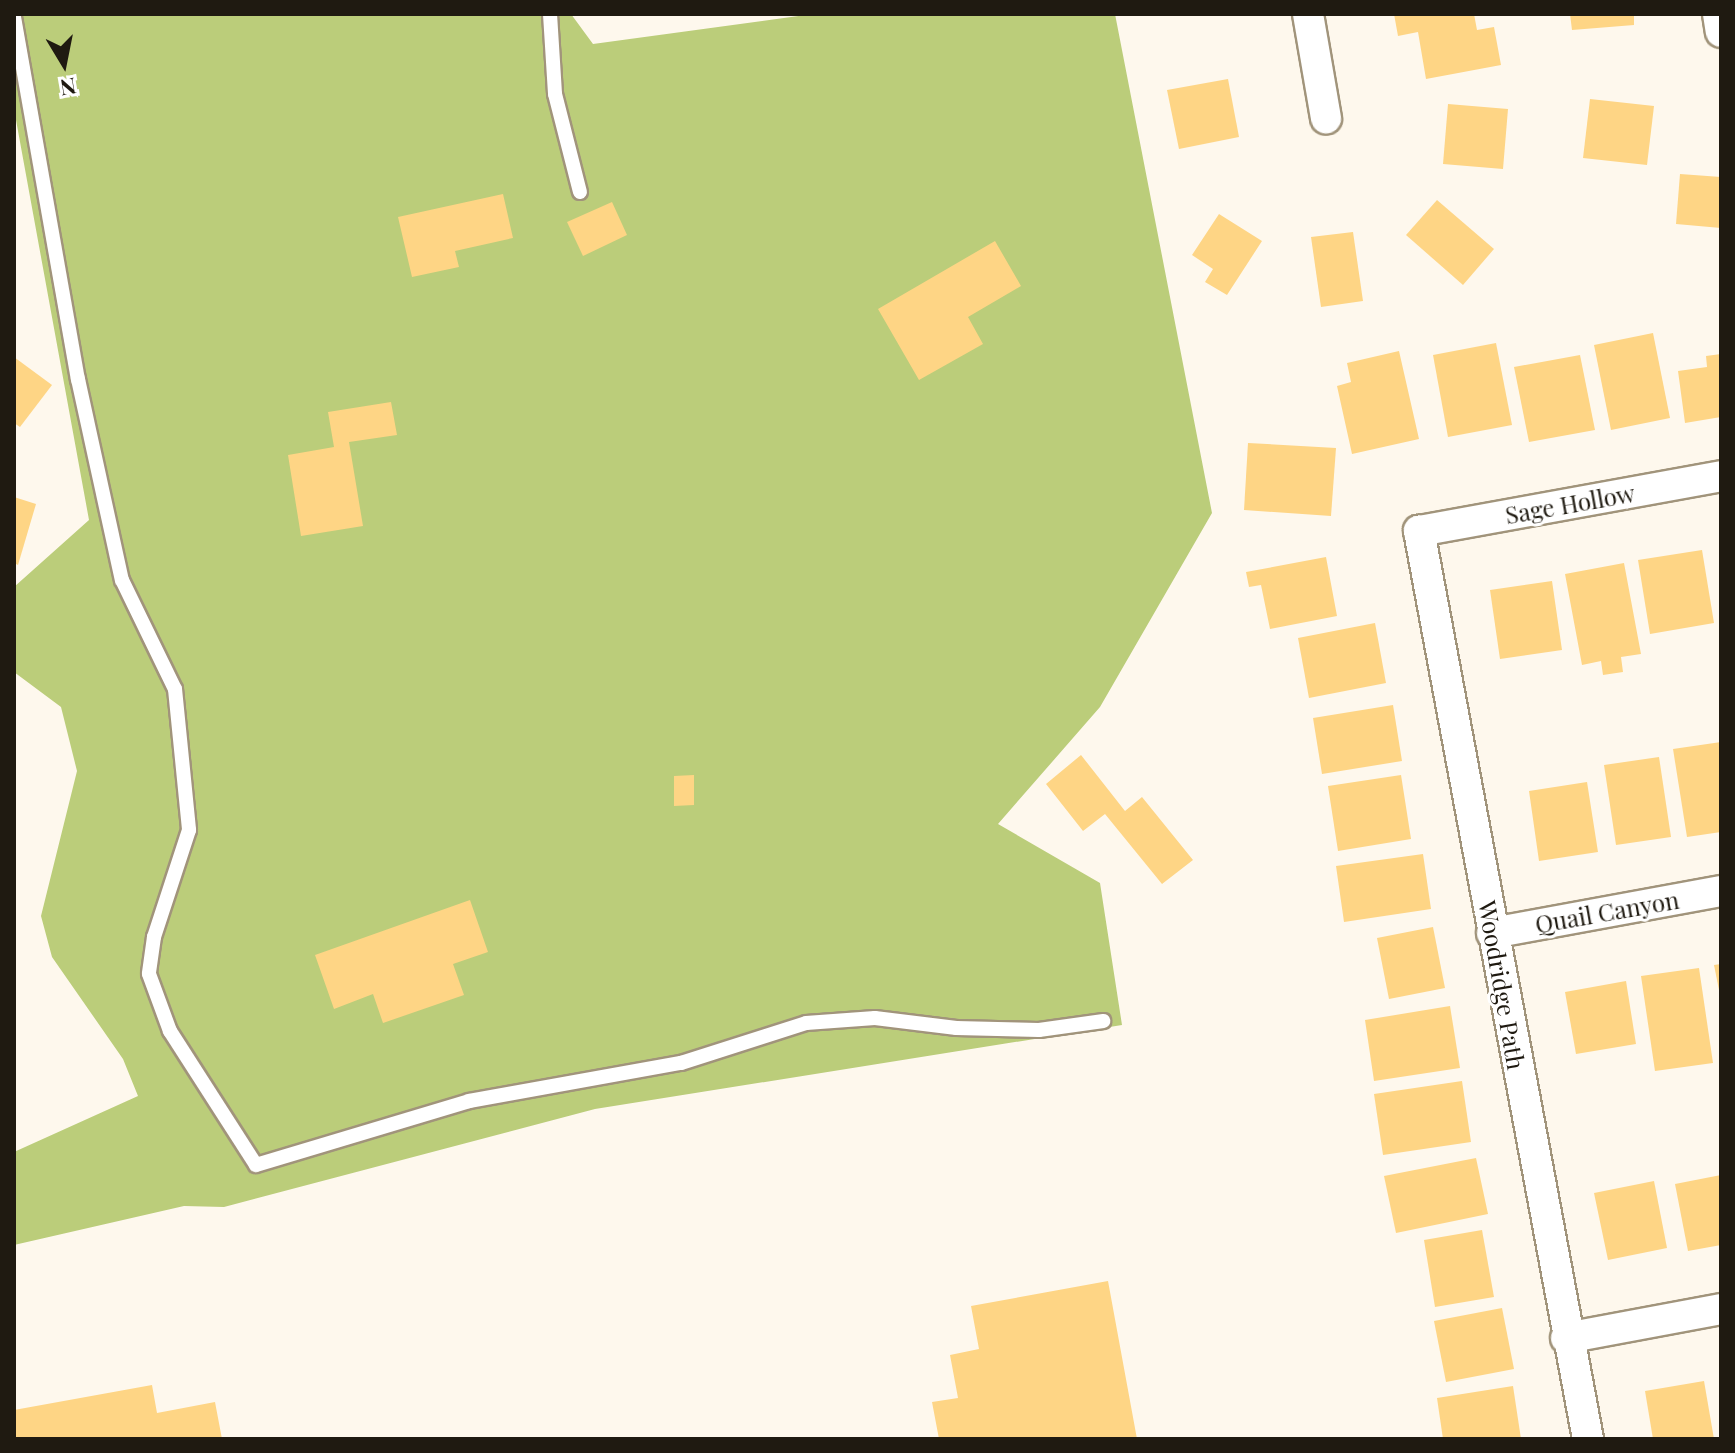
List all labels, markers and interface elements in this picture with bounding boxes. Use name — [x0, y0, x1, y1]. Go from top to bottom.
north arrow — [24, 24, 104, 104]
text: N — [58, 71, 79, 104]
street label: Sage Hollow — [1503, 478, 1637, 530]
street label: Quail Canyon — [1533, 885, 1681, 939]
street label: Woodridge Path — [1473, 898, 1531, 1072]

